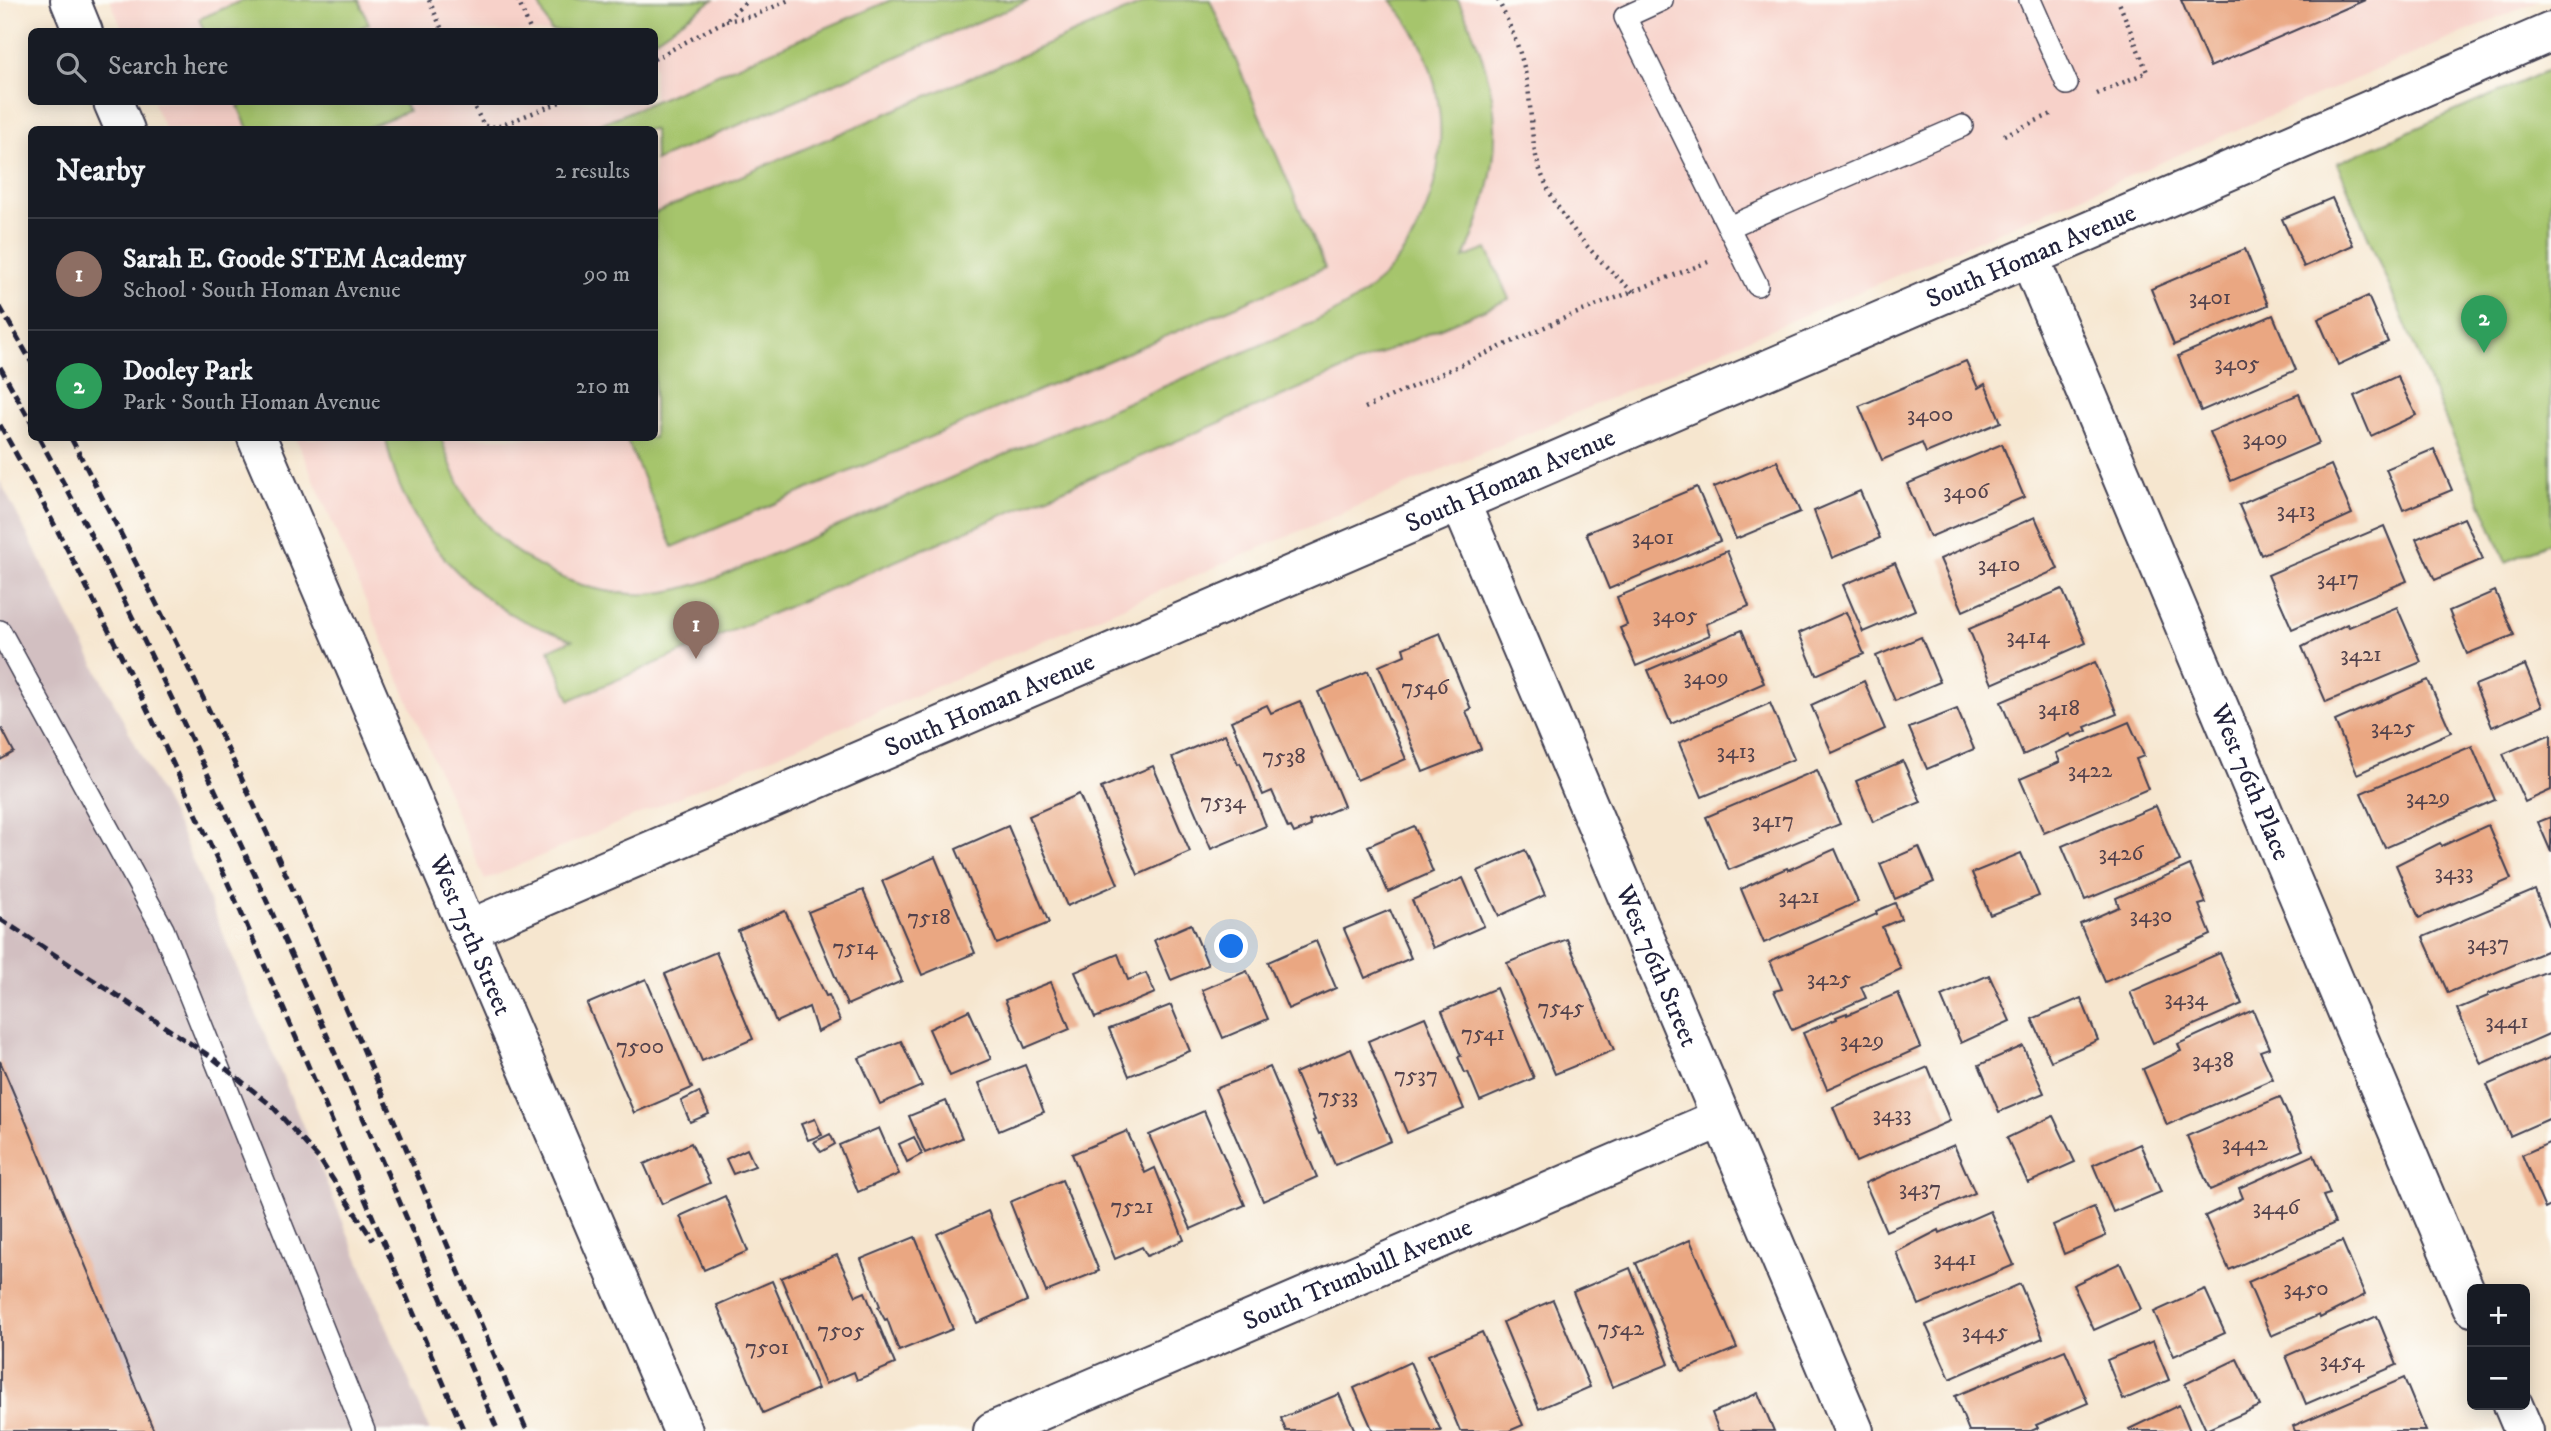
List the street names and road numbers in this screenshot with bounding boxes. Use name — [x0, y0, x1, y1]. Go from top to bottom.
street label: South Homan Avenue — [1921, 196, 2141, 316]
street label: South Homan Avenue — [1400, 421, 1620, 540]
street label: South Homan Avenue — [880, 645, 1100, 765]
street label: West 76th Place — [2203, 698, 2298, 865]
street label: West 75th Street — [421, 849, 519, 1021]
street label: West 76th Street — [1608, 879, 1706, 1052]
street label: South Trumbull Avenue — [1238, 1210, 1477, 1338]

